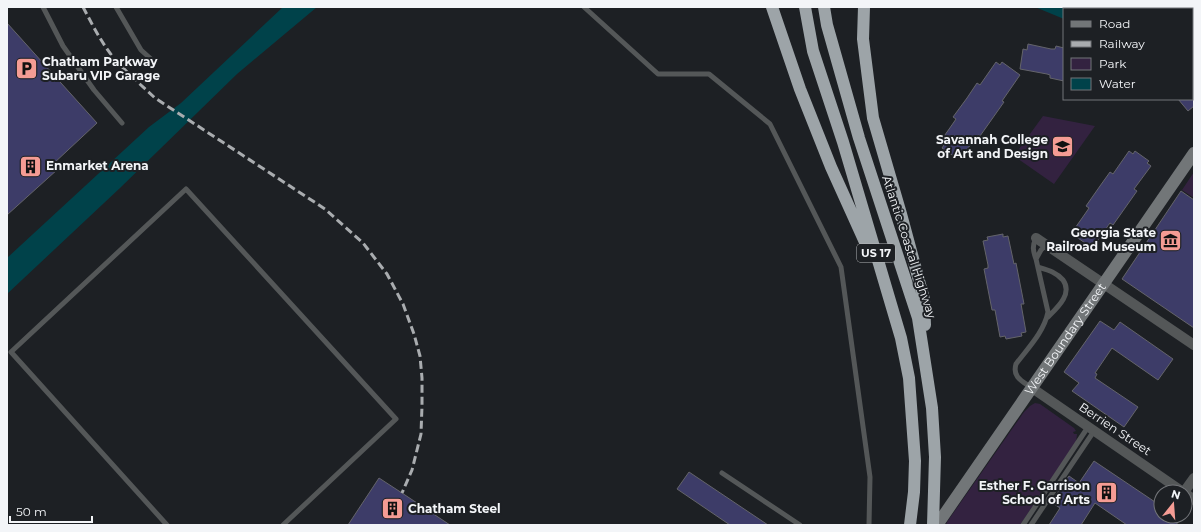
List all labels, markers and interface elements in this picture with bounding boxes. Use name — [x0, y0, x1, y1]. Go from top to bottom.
legend — [1063, 8, 1193, 100]
text: Road — [1099, 16, 1130, 31]
text: Railway — [1099, 36, 1145, 51]
place label: Chatham Parkway Subaru VIP Garage — [42, 54, 160, 83]
parking icon: Chatham Parkway Subaru VIP Garage — [14, 56, 40, 82]
text: Park — [1099, 56, 1127, 71]
text: Water — [1099, 76, 1136, 91]
place label: Savannah College of Art and Design — [936, 132, 1048, 161]
school or university icon: Savannah College of Art and Design — [1050, 134, 1076, 160]
building icon: Enmarket Arena — [18, 153, 44, 179]
place label: Enmarket Arena — [46, 158, 149, 173]
street label: Atlantic Coastal Highway — [879, 173, 940, 321]
place label: Georgia State Railroad Museum — [1046, 225, 1156, 254]
museum icon: Georgia State Railroad Museum — [1158, 227, 1184, 253]
road number: US 17 — [857, 244, 895, 262]
street label: West Boundary Street — [1021, 280, 1109, 398]
street label: Berrien Street — [1076, 399, 1154, 458]
place label: Esther F. Garrison School of Arts — [979, 478, 1091, 507]
building icon: Esther F. Garrison School of Arts — [1093, 480, 1119, 506]
north arrow — [1153, 484, 1193, 524]
text: N — [1170, 486, 1182, 502]
building icon: Chatham Steel — [379, 496, 405, 522]
scale bar — [10, 498, 92, 524]
place label: Chatham Steel — [408, 501, 501, 516]
text: 50 m — [16, 504, 47, 519]

